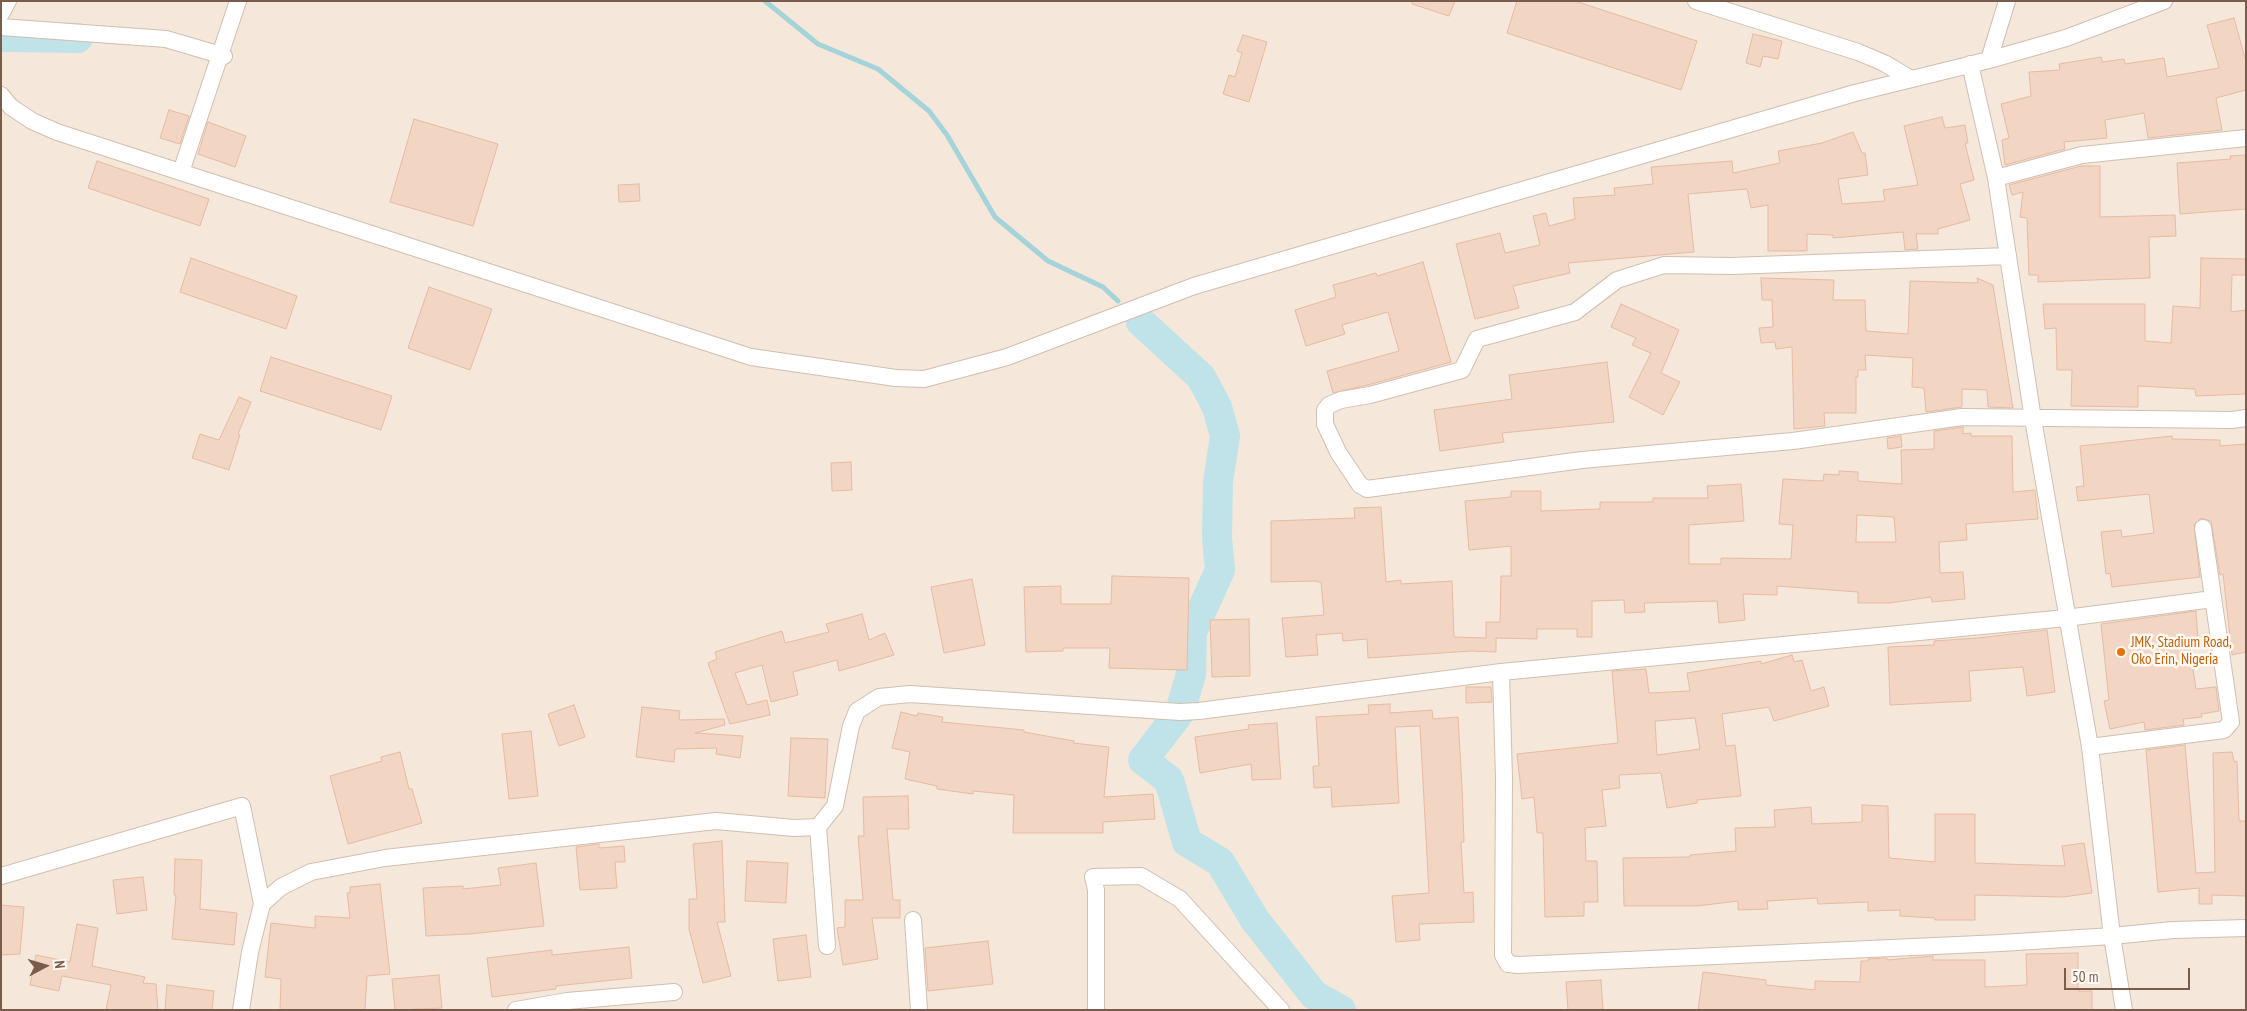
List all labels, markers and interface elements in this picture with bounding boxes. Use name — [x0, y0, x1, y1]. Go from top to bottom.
place label: JMK, Stadium Road, Oko Erin, Nigeria — [2131, 634, 2232, 669]
marker: JMK, Stadium Road, Oko Erin, Nigeria — [2115, 646, 2127, 658]
north arrow — [20, 941, 70, 991]
scale bar — [2067, 958, 2193, 990]
text: N — [51, 960, 69, 969]
text: 50 m — [2072, 967, 2098, 986]

